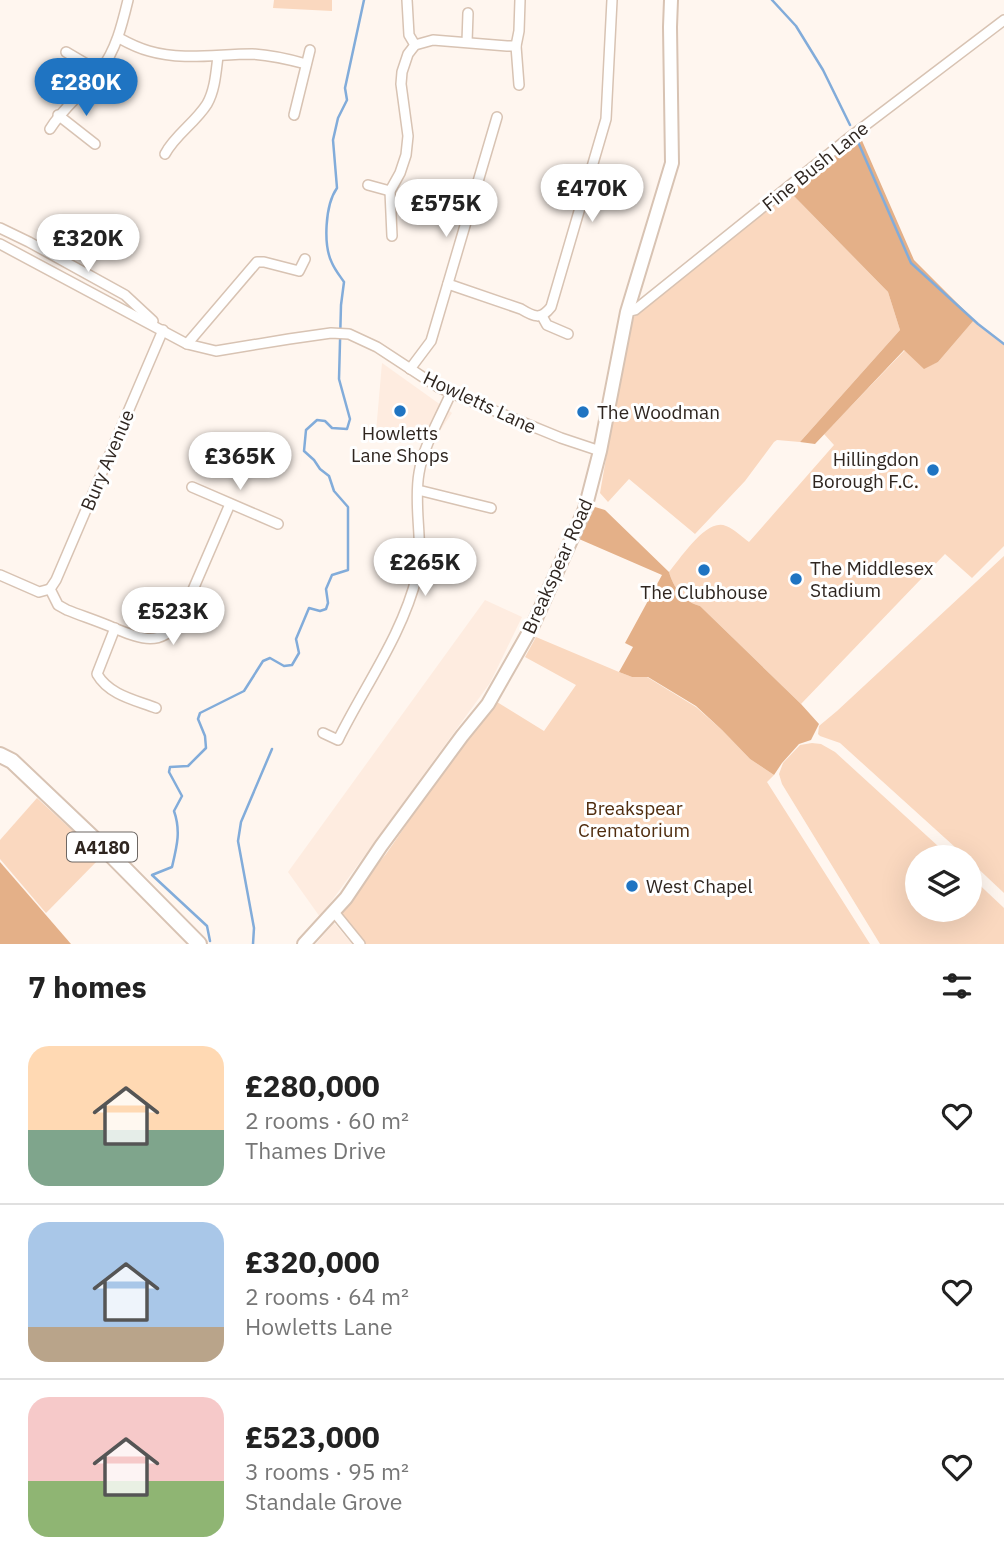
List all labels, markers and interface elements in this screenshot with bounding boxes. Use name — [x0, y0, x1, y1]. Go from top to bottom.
pin: £280K — [37, 58, 135, 118]
text: £280K — [51, 66, 121, 96]
street label: Fine Bush Lane — [757, 116, 873, 216]
pin: £470K — [543, 164, 641, 224]
text: £470K — [557, 172, 627, 202]
pin: £575K — [397, 180, 495, 239]
text: £575K — [411, 187, 481, 217]
pin: £320K — [39, 215, 137, 274]
text: £320K — [53, 222, 123, 252]
street label: Howletts Lane — [420, 365, 540, 439]
place label: The Woodman — [597, 400, 720, 424]
marker: Howletts Lane Shops — [392, 403, 408, 419]
marker: The Woodman — [575, 404, 591, 420]
street label: Bury Avenue — [75, 406, 139, 514]
place label: Howletts Lane Shops — [351, 421, 449, 467]
pin: £365K — [191, 433, 289, 492]
text: £365K — [205, 440, 275, 470]
place label: Hillingdon Borough F.C. — [812, 447, 919, 493]
marker: Hillingdon Borough F.C. — [925, 462, 941, 478]
street label: Breakspear Road — [516, 495, 598, 637]
pin: £265K — [376, 538, 474, 598]
text: £265K — [390, 546, 460, 576]
place label: The Middlesex Stadium — [810, 556, 934, 602]
marker: The Clubhouse — [696, 562, 712, 578]
marker: The Middlesex Stadium — [788, 571, 804, 587]
place label: The Clubhouse — [640, 580, 768, 604]
pin: £523K — [124, 588, 222, 647]
text: £523K — [138, 595, 208, 625]
park label: Breakspear Crematorium — [578, 796, 690, 842]
road number: A4180 — [67, 832, 137, 862]
map controls — [905, 845, 982, 922]
button: layers — [905, 845, 982, 922]
place label: West Chapel — [646, 874, 753, 898]
marker: West Chapel — [624, 878, 640, 894]
text: 7 homes — [28, 967, 147, 1006]
icon: filters — [938, 967, 976, 1005]
text: £280,000 — [245, 1066, 380, 1105]
icon: home — [84, 1074, 168, 1158]
icon: heart — [938, 1097, 976, 1135]
text: 2 rooms · 60 m² — [245, 1105, 409, 1135]
text: Thames Drive — [245, 1135, 386, 1165]
text: £320,000 — [245, 1242, 380, 1281]
icon: home — [84, 1250, 168, 1334]
icon: heart — [938, 1273, 976, 1311]
text: 2 rooms · 64 m² — [245, 1281, 409, 1311]
text: Howletts Lane — [245, 1311, 393, 1341]
text: £523,000 — [245, 1417, 380, 1456]
icon: home — [84, 1425, 168, 1509]
icon: heart — [938, 1448, 976, 1486]
text: 3 rooms · 95 m² — [245, 1456, 409, 1486]
text: Standale Grove — [245, 1486, 402, 1516]

